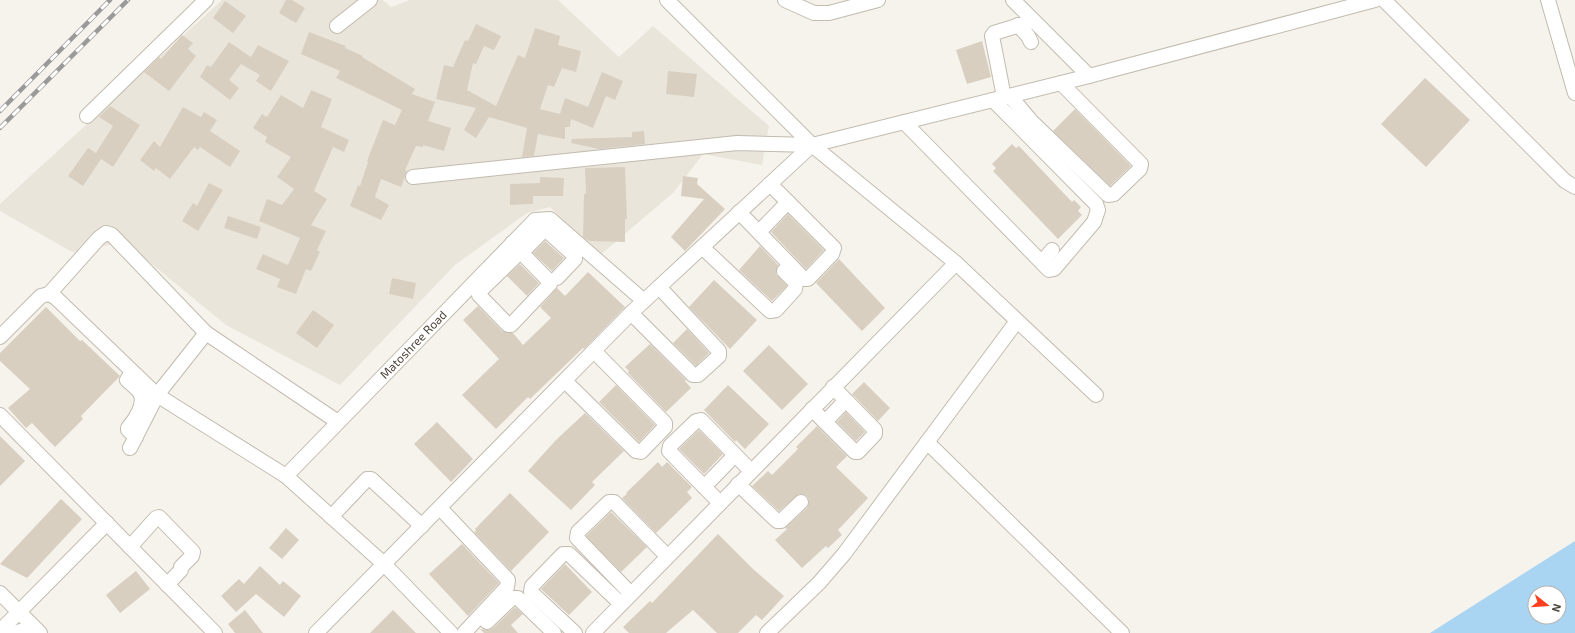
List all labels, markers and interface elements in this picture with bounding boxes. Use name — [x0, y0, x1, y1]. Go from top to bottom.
street label: Matoshree Road — [377, 307, 449, 381]
north arrow — [1527, 585, 1567, 625]
text: N — [1550, 602, 1564, 614]

